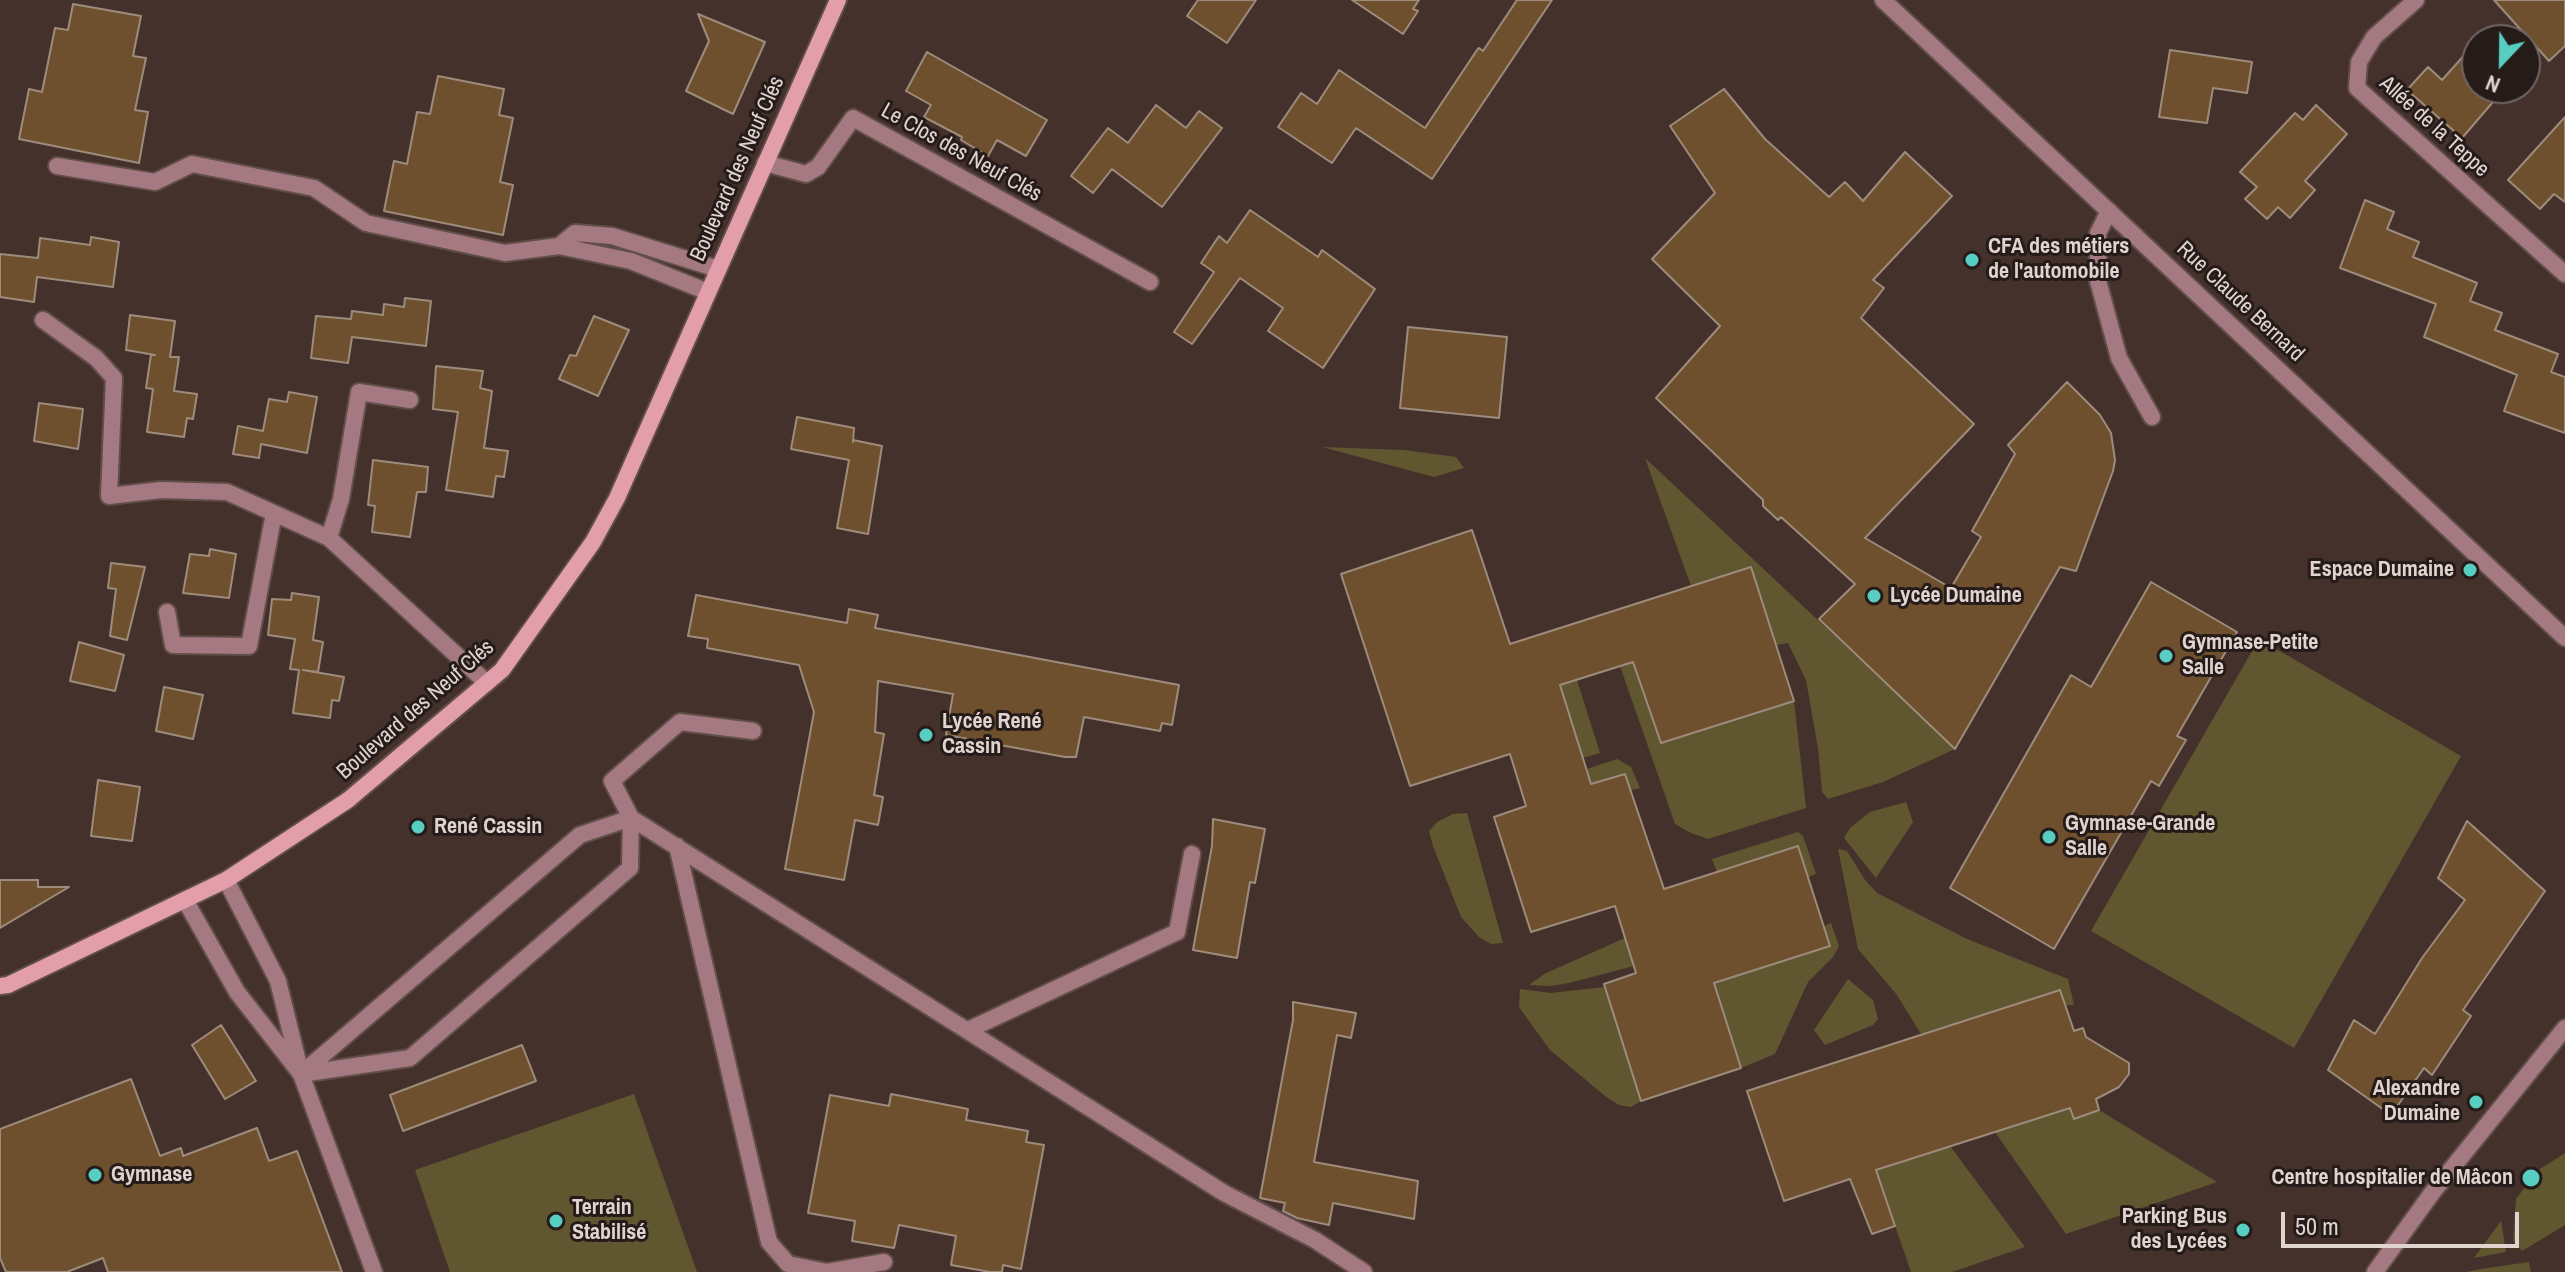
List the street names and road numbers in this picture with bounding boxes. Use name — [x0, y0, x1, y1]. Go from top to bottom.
street label: Allée de la Teppe — [2374, 71, 2494, 183]
street label: Boulevard des Neuf Clés — [685, 72, 791, 266]
street label: Le Clos des Neuf Clés — [876, 98, 1046, 208]
street label: Rue Claude Bernard — [2171, 236, 2309, 368]
street label: Boulevard des Neuf Clés — [332, 635, 500, 785]

